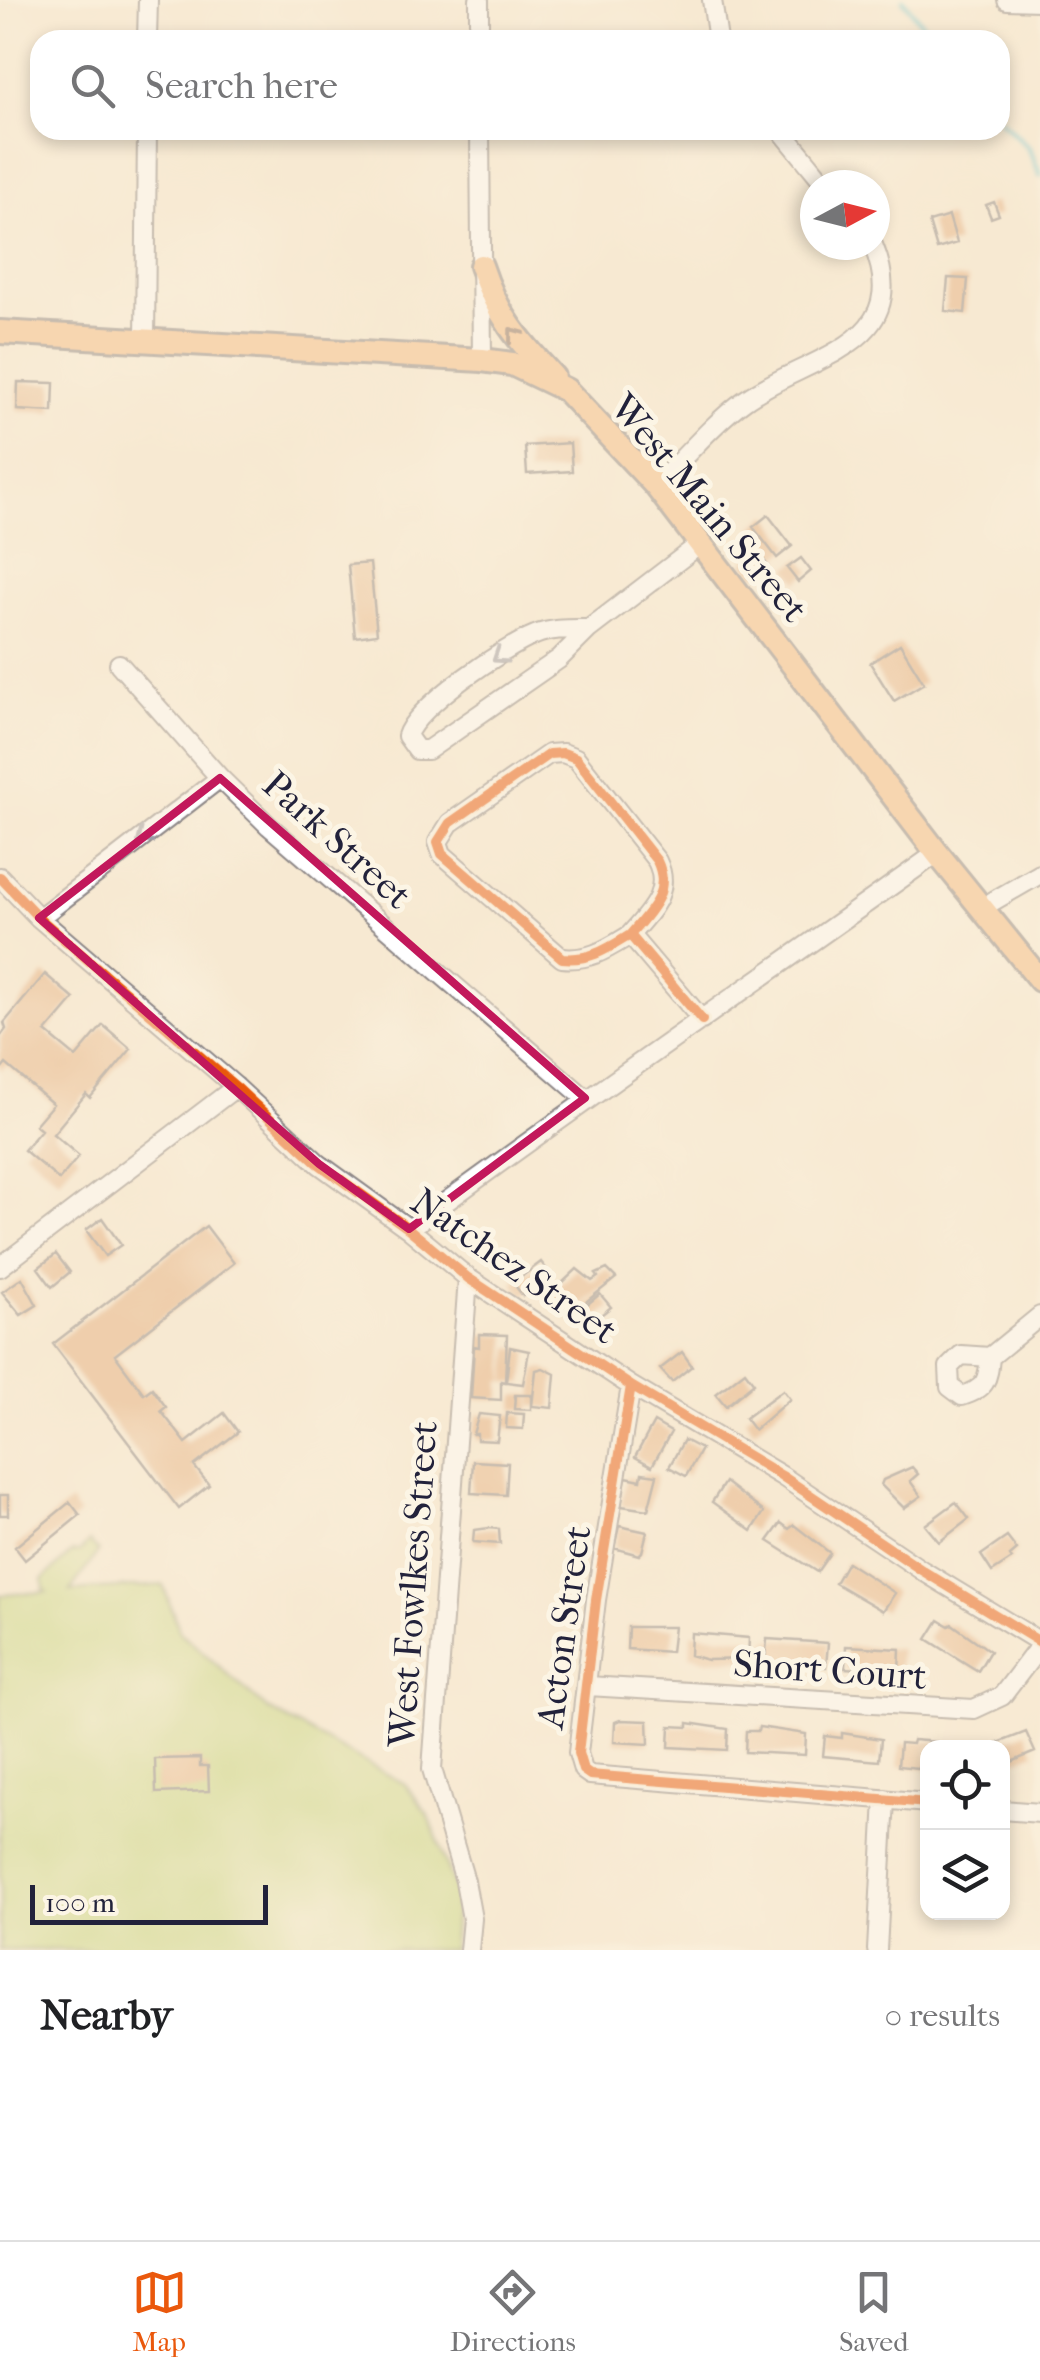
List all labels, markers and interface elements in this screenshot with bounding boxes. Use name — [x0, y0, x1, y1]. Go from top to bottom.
search box — [30, 30, 1010, 140]
icon: search — [65, 58, 120, 113]
text: Search here — [145, 63, 338, 108]
north arrow — [800, 170, 890, 260]
one-way arrow — [509, 327, 526, 345]
street label: West Main Street — [600, 384, 818, 631]
one-way arrow — [492, 645, 510, 664]
street label: Park Street — [254, 762, 421, 919]
one-way arrow — [136, 826, 154, 844]
street label: Natchez Street — [402, 1178, 626, 1354]
street label: West Fowlkes Street — [379, 1419, 447, 1750]
street label: Acton Street — [527, 1522, 601, 1733]
street label: Short Court — [732, 1641, 929, 1699]
map controls — [920, 1740, 1010, 1920]
button: locate — [920, 1740, 1010, 1830]
button: layers — [920, 1830, 1010, 1920]
scale bar — [30, 1880, 268, 1924]
text: 100 m — [45, 1886, 115, 1919]
text: Nearby — [40, 1991, 172, 2040]
text: 0 results — [884, 1997, 1000, 2034]
tab: Map — [132, 2265, 187, 2358]
tab: Directions — [450, 2265, 576, 2358]
tab: Saved — [839, 2265, 908, 2358]

